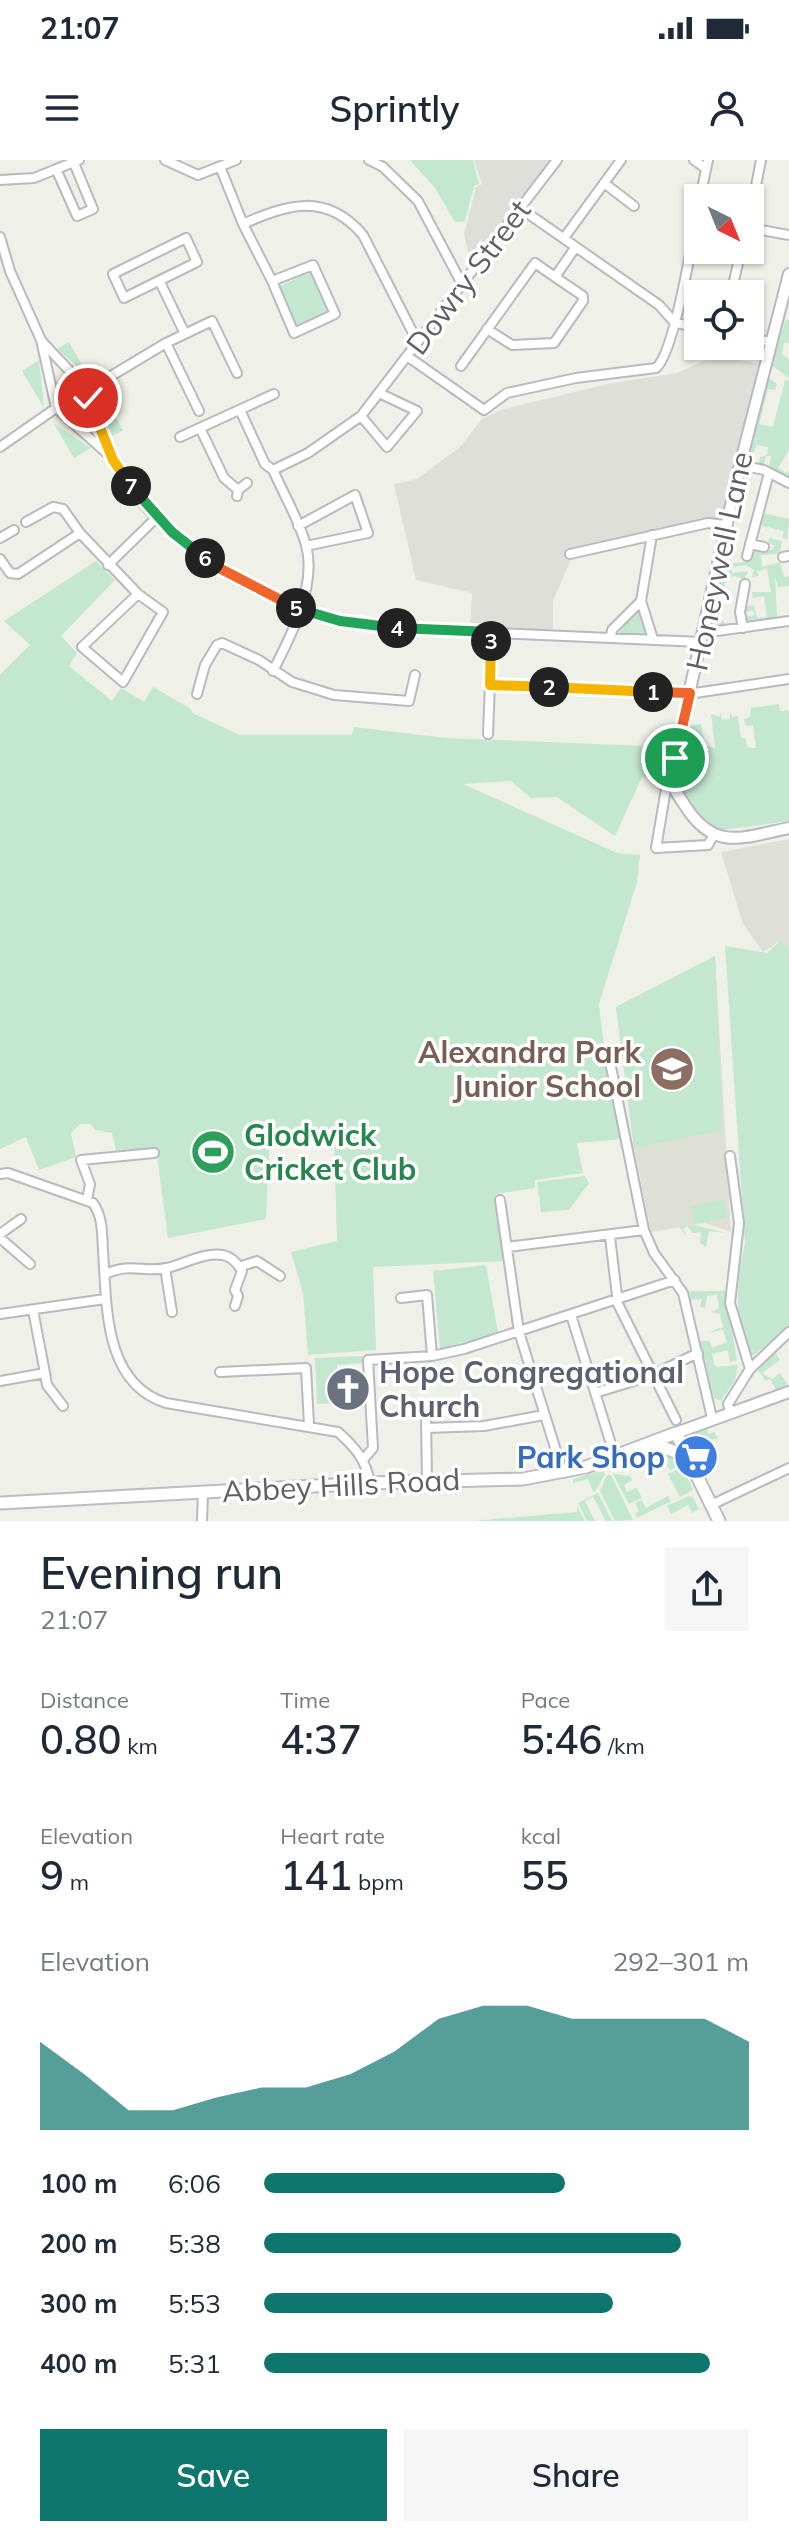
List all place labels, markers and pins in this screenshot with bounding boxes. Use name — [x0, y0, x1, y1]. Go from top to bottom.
pin — [54, 364, 122, 432]
pin: 7 — [111, 466, 151, 506]
pin: 6 — [185, 538, 225, 578]
pin: 5 — [276, 588, 316, 628]
pin: 4 — [377, 608, 417, 648]
pin: 3 — [471, 621, 511, 661]
pin: 2 — [529, 667, 569, 707]
pin: 1 — [633, 672, 673, 712]
pin — [641, 724, 709, 792]
place label: Alexandra Park Junior School — [418, 1033, 642, 1105]
school or university icon: Alexandra Park Junior School — [648, 1045, 696, 1093]
place label: Glodwick Cricket Club — [244, 1116, 416, 1188]
sports icon: Glodwick Cricket Club — [189, 1128, 237, 1176]
place label: Hope Congregational Church — [379, 1353, 684, 1425]
church icon: Hope Congregational Church — [324, 1365, 372, 1413]
supermarket icon: Park Shop — [672, 1433, 720, 1481]
place label: Park Shop — [517, 1438, 665, 1476]

